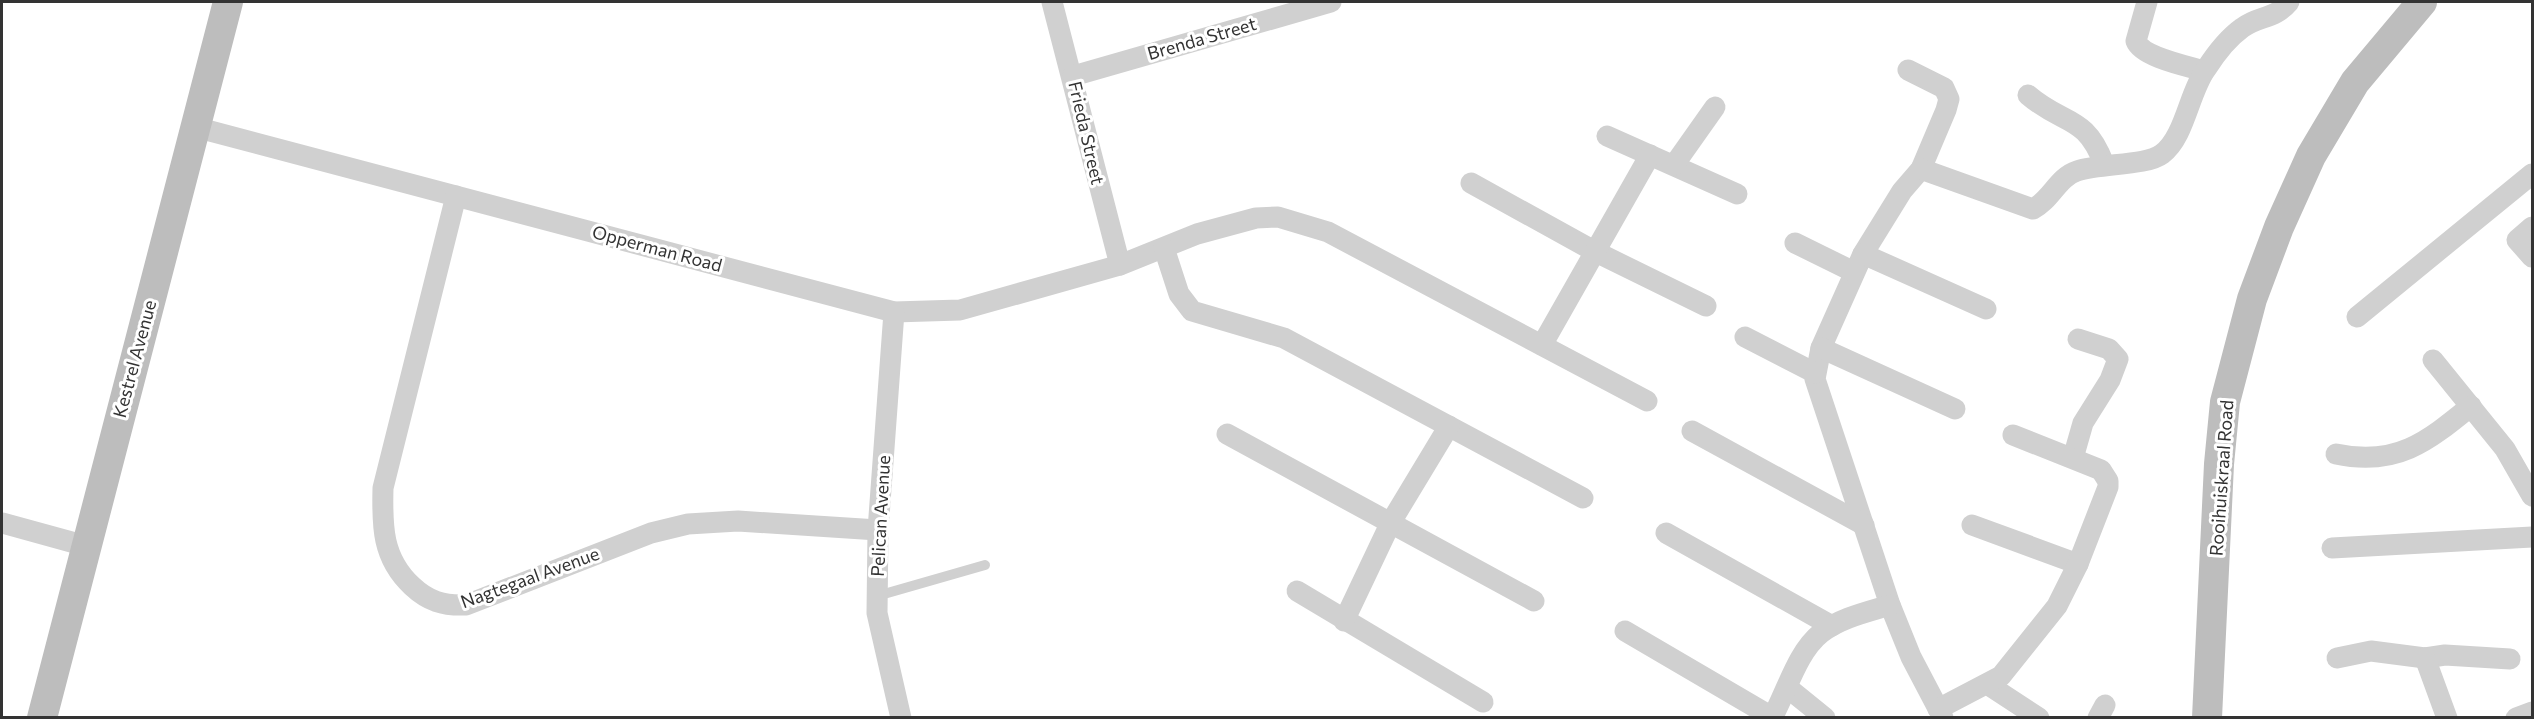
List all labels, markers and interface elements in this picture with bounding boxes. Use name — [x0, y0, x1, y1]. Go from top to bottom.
street label: Brenda Street — [1145, 12, 1259, 64]
street label: Frieda Street — [1064, 79, 1110, 187]
street label: Opperman Road — [590, 220, 725, 276]
street label: Kestrel Avenue — [108, 298, 160, 420]
street label: Rooihuiskraal Road — [2205, 399, 2237, 557]
street label: Pelican Avenue — [866, 455, 894, 577]
street label: Nagtegaal Avenue — [457, 542, 602, 612]

